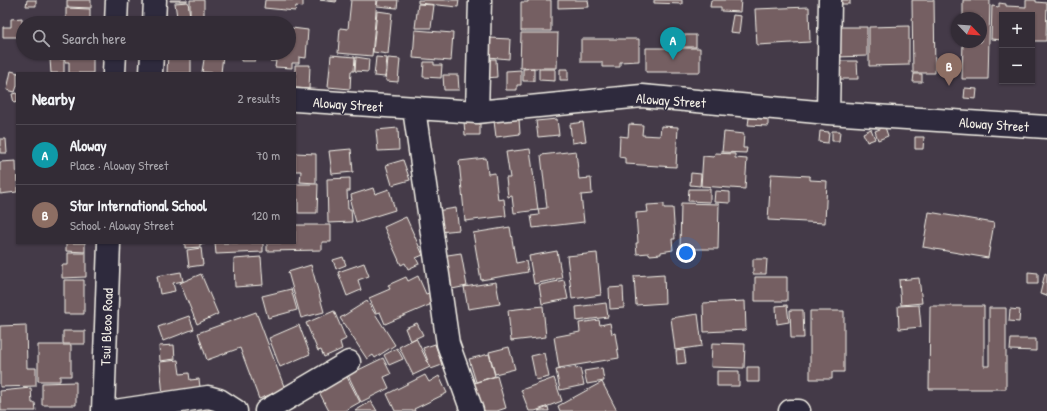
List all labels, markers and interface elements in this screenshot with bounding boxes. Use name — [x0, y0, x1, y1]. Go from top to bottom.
north arrow — [951, 12, 987, 48]
map controls — [999, 12, 1035, 84]
button: + — [999, 12, 1035, 48]
search box — [16, 16, 296, 60]
icon: search — [30, 27, 52, 49]
pin: A — [660, 27, 686, 60]
text: Search here — [62, 28, 126, 49]
button: − — [999, 48, 1035, 84]
pin: B — [936, 53, 962, 86]
text: Nearby — [32, 87, 75, 110]
street label: Aloway Street — [635, 88, 707, 113]
text: 2 results — [238, 89, 280, 107]
street label: Aloway Street — [312, 92, 384, 117]
street label: Aloway Street — [958, 112, 1030, 137]
text: Aloway — [70, 135, 107, 156]
text: A — [42, 146, 48, 164]
text: 70 m — [256, 146, 280, 164]
text: Place · Aloway Street — [70, 156, 169, 174]
text: Star International School — [70, 195, 207, 216]
text: B — [42, 206, 48, 224]
text: 120 m — [252, 206, 280, 224]
text: School · Aloway Street — [70, 216, 174, 234]
your location — [676, 243, 696, 263]
street label: Tsui Bleoo Road — [95, 287, 117, 366]

